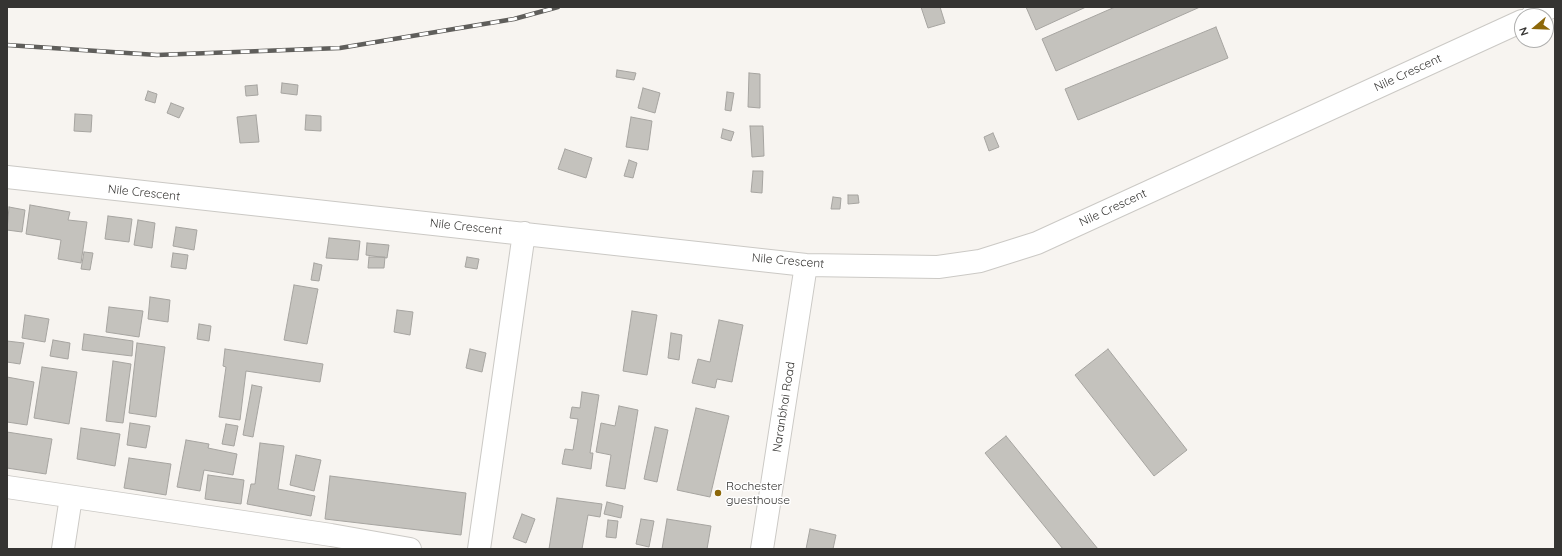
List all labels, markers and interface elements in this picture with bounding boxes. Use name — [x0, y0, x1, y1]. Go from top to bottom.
north arrow — [1514, 8, 1554, 48]
text: N — [1516, 25, 1532, 38]
street label: Nile Crescent — [1372, 51, 1444, 95]
street label: Nile Crescent — [107, 182, 181, 204]
street label: Nile Crescent — [1077, 186, 1149, 230]
street label: Nile Crescent — [429, 216, 503, 238]
street label: Nile Crescent — [751, 251, 825, 271]
street label: Naranbhai Road — [770, 361, 798, 453]
place label: Rochester guesthouse — [726, 479, 790, 507]
marker: Rochester guesthouse — [713, 488, 723, 498]

